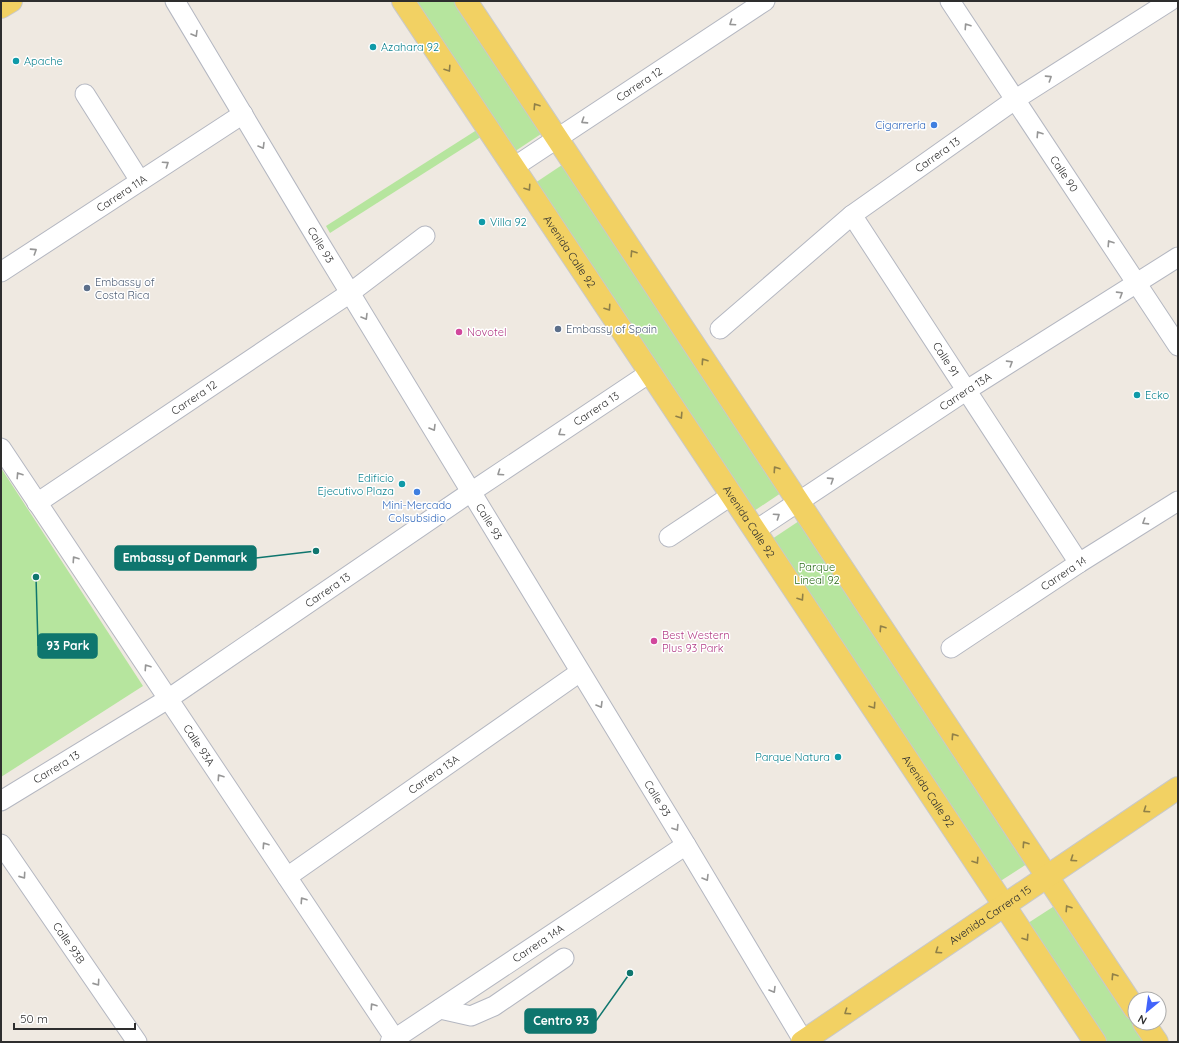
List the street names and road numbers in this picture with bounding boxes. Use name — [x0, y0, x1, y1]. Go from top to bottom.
street label: Carrera 12 — [613, 64, 665, 105]
street label: Carrera 13 — [912, 134, 963, 175]
street label: Calle 90 — [1047, 153, 1081, 195]
street label: Carrera 11A — [94, 172, 149, 215]
street label: Avenida Calle 92 — [541, 213, 599, 291]
street label: Calle 93 — [304, 224, 337, 266]
street label: Calle 91 — [930, 339, 962, 379]
street label: Carrera 13A — [937, 370, 994, 413]
street label: Carrera 12 — [168, 377, 220, 418]
street label: Carrera 13 — [571, 388, 622, 429]
street label: Avenida Calle 92 — [720, 483, 778, 560]
street label: Calle 93 — [473, 501, 506, 542]
street label: Carrera 14 — [1038, 553, 1089, 593]
street label: Carrera 13 — [302, 569, 353, 610]
street label: Calle 93A — [180, 722, 218, 769]
street label: Carrera 13 — [31, 747, 82, 787]
street label: Carrera 13A — [405, 752, 462, 797]
street label: Avenida Calle 92 — [899, 752, 957, 830]
street label: Calle 93 — [641, 778, 674, 819]
street label: Avenida Carrera 15 — [946, 882, 1034, 948]
street label: Calle 93B — [50, 920, 88, 966]
street label: Carrera 14A — [510, 921, 567, 966]

